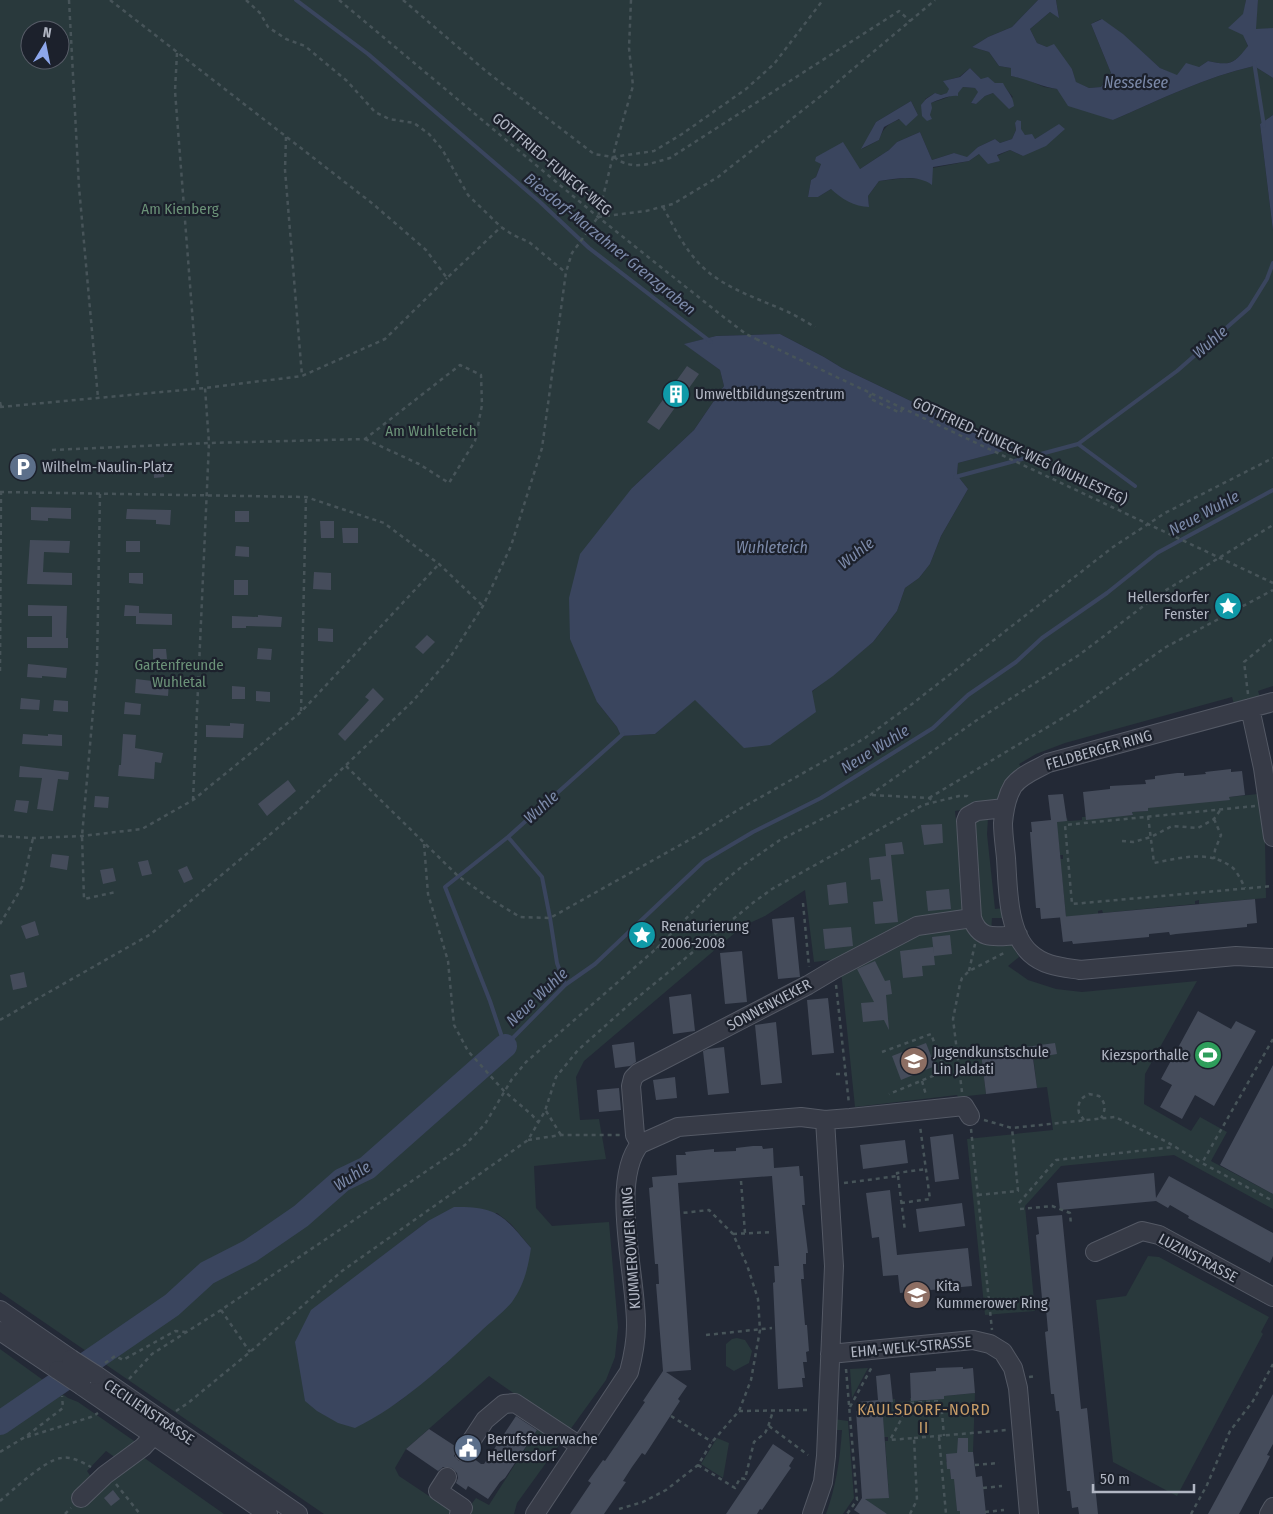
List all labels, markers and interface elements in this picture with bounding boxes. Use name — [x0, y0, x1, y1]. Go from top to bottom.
north arrow — [20, 20, 70, 70]
text: N — [42, 24, 53, 42]
water label: Nesselsee — [1104, 73, 1169, 92]
street label: GOTTFRIED-FUNECK-WEG — [489, 109, 615, 219]
water label: Biesdorf-Marzahner Grenzgraben — [520, 169, 700, 319]
park label: Am Kienberg — [141, 200, 219, 218]
water label: Wuhle — [1189, 321, 1232, 362]
building icon: Umweltbildungszentrum — [661, 379, 691, 409]
place label: Umweltbildungszentrum — [695, 385, 845, 403]
street label: GOTTFRIED-FUNECK-WEG (WUHLESTEG) — [910, 393, 1130, 509]
park label: Am Wuhleteich — [385, 422, 477, 440]
parking icon: Wilhelm-Naulin-Platz — [8, 452, 38, 482]
place label: Wilhelm-Naulin-Platz — [42, 458, 173, 476]
water label: Neue Wuhle — [1166, 486, 1243, 539]
water label: Wuhle — [834, 533, 878, 573]
water label: Wuhleteich — [736, 538, 808, 557]
place label: Hellersdorfer Fenster — [1128, 588, 1210, 623]
place icon: Hellersdorfer Fenster — [1213, 591, 1243, 621]
park label: Gartenfreunde Wuhletal — [134, 656, 224, 691]
water label: Neue Wuhle — [837, 720, 913, 777]
street label: FELDBERGER RING — [1044, 726, 1154, 774]
water label: Wuhle — [520, 786, 563, 827]
place label: Renaturierung 2006-2008 — [661, 917, 749, 952]
place icon: Renaturierung 2006-2008 — [627, 920, 657, 950]
water label: Neue Wuhle — [502, 964, 572, 1030]
street label: SONNENKIEKER — [724, 975, 814, 1035]
sports icon: Kiezsporthalle — [1193, 1040, 1223, 1070]
place label: Jugendkunstschule Lin Jaldati — [933, 1043, 1049, 1078]
school or university icon: Jugendkunstschule Lin Jaldati — [899, 1046, 929, 1076]
place label: Kiezsporthalle — [1101, 1046, 1189, 1064]
water label: Wuhle — [330, 1157, 374, 1195]
street label: KUMMEROWER RING — [618, 1186, 644, 1310]
street label: LUZINSTRASSE — [1155, 1230, 1241, 1286]
place label: Kita Kummerower Ring — [936, 1277, 1048, 1312]
school or university icon: Kita Kummerower Ring — [902, 1280, 932, 1310]
street label: EHM-WELK-STRASSE — [850, 1333, 972, 1361]
street label: CECILIENSTRASSE — [101, 1375, 197, 1449]
district label: KAULSDORF-NORD II — [857, 1400, 991, 1437]
place label: Berufsfeuerwache Hellersdorf — [487, 1430, 598, 1465]
public building icon: Berufsfeuerwache Hellersdorf — [453, 1433, 483, 1463]
scale bar — [1093, 1462, 1194, 1494]
text: 50 m — [1100, 1470, 1130, 1488]

